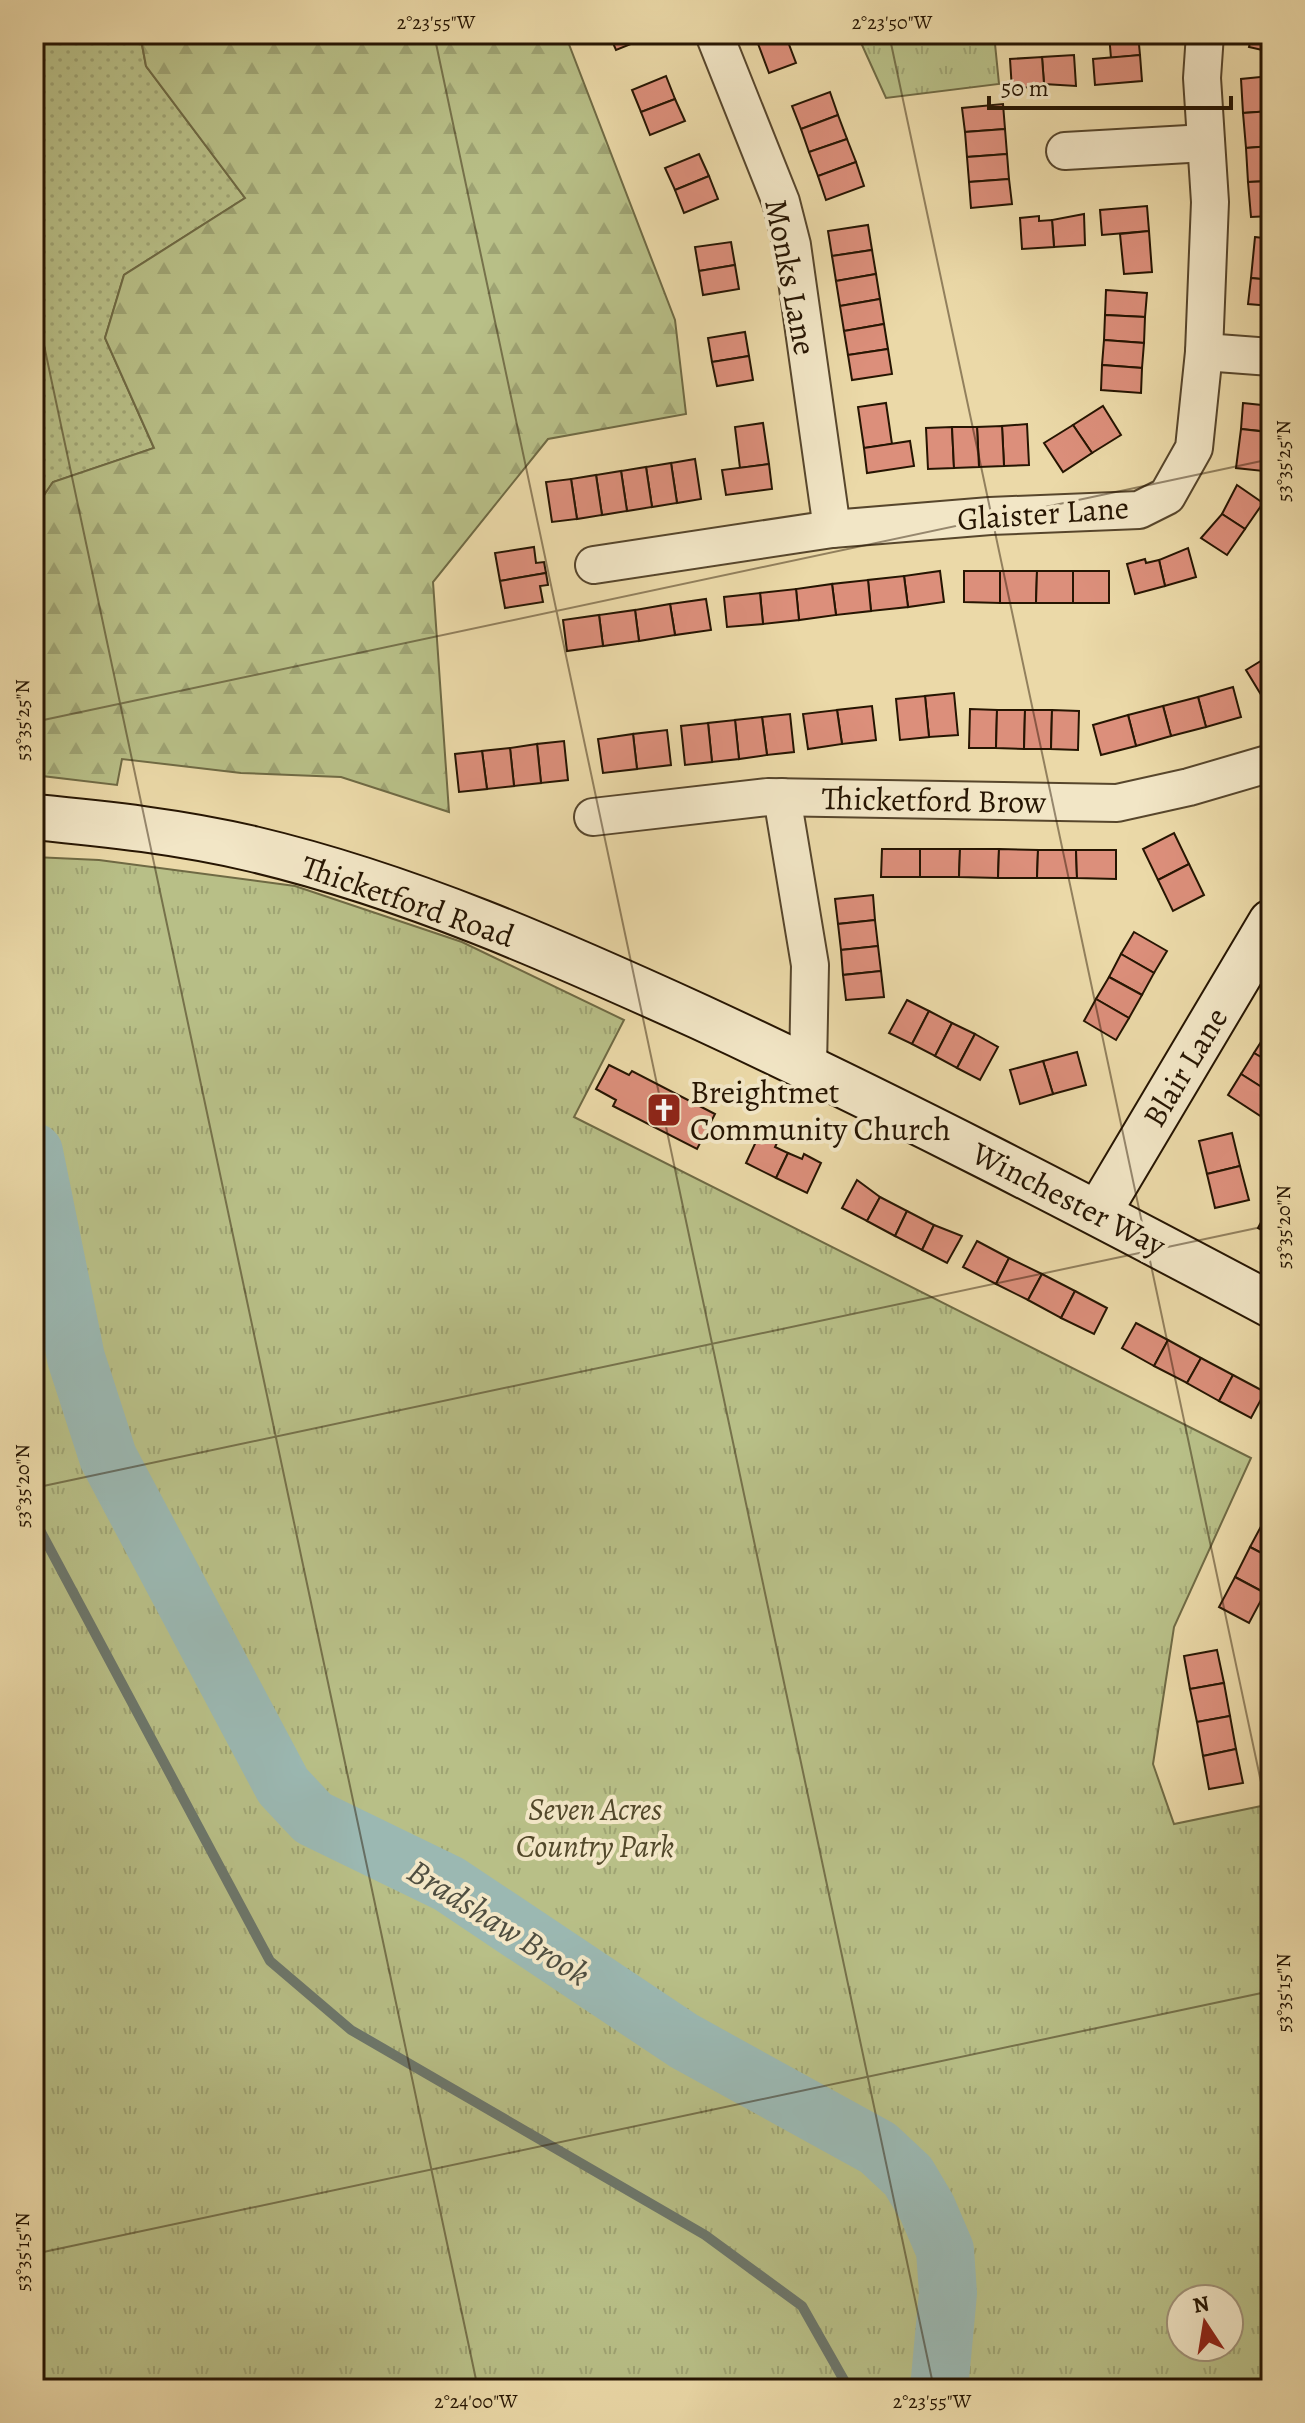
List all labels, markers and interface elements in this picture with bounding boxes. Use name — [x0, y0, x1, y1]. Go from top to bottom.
text: 2°23'55"W — [397, 9, 476, 36]
text: 2°23'50"W — [852, 9, 933, 36]
scale bar — [989, 60, 1231, 110]
text: 50 m — [1001, 72, 1049, 104]
street label: Monks Lane — [754, 195, 828, 359]
text: 53°35'25"N — [1270, 420, 1297, 502]
street label: Glaister Lane — [956, 485, 1130, 541]
text: 53°35'25"N — [9, 679, 36, 761]
street label: Thicketford Brow — [821, 776, 1047, 824]
street label: Thicketford Road — [296, 844, 521, 958]
street label: Blair Lane — [1132, 999, 1238, 1135]
place label: Breightmet Community Church — [690, 1070, 951, 1151]
church icon: Breightmet Community Church — [645, 1091, 683, 1129]
street label: Winchester Way — [964, 1131, 1174, 1267]
text: 53°35'20"N — [1270, 1185, 1297, 1269]
text: 53°35'20"N — [9, 1444, 36, 1528]
park label: Seven Acres Country Park — [516, 1787, 674, 1868]
water label: Bradshaw Brook — [399, 1848, 599, 1997]
text: 53°35'15"N — [1270, 1953, 1297, 2033]
text: 53°35'15"N — [9, 2212, 36, 2292]
north arrow — [1165, 2283, 1245, 2363]
text: N — [1190, 2288, 1212, 2321]
text: 2°24'00"W — [434, 2388, 518, 2415]
text: 2°23'55"W — [893, 2388, 972, 2415]

